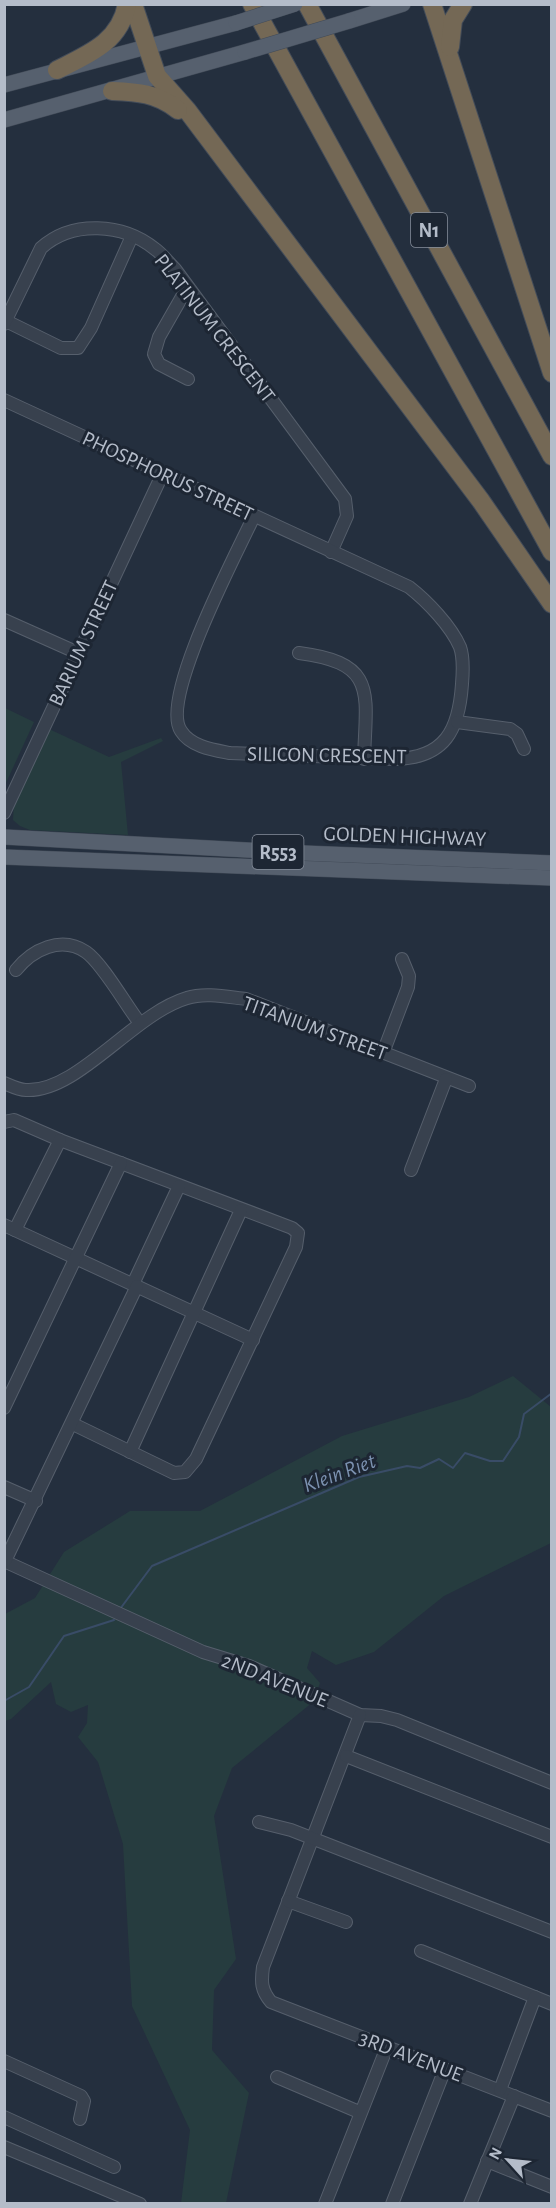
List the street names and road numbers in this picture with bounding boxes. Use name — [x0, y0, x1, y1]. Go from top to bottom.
road number: N1 — [411, 213, 447, 247]
street label: PLATINUM CRESCENT — [150, 250, 279, 407]
street label: PHOSPHORUS STREET — [79, 428, 257, 525]
street label: BARIUM STREET — [45, 577, 122, 709]
street label: SILICON CRESCENT — [247, 744, 407, 767]
street label: GOLDEN HIGHWAY — [323, 823, 487, 850]
road number: R553 — [252, 835, 304, 869]
street label: TITANIUM STREET — [240, 993, 390, 1064]
street label: 2ND AVENUE — [219, 1650, 331, 1711]
street label: 3RD AVENUE — [356, 2027, 465, 2086]

